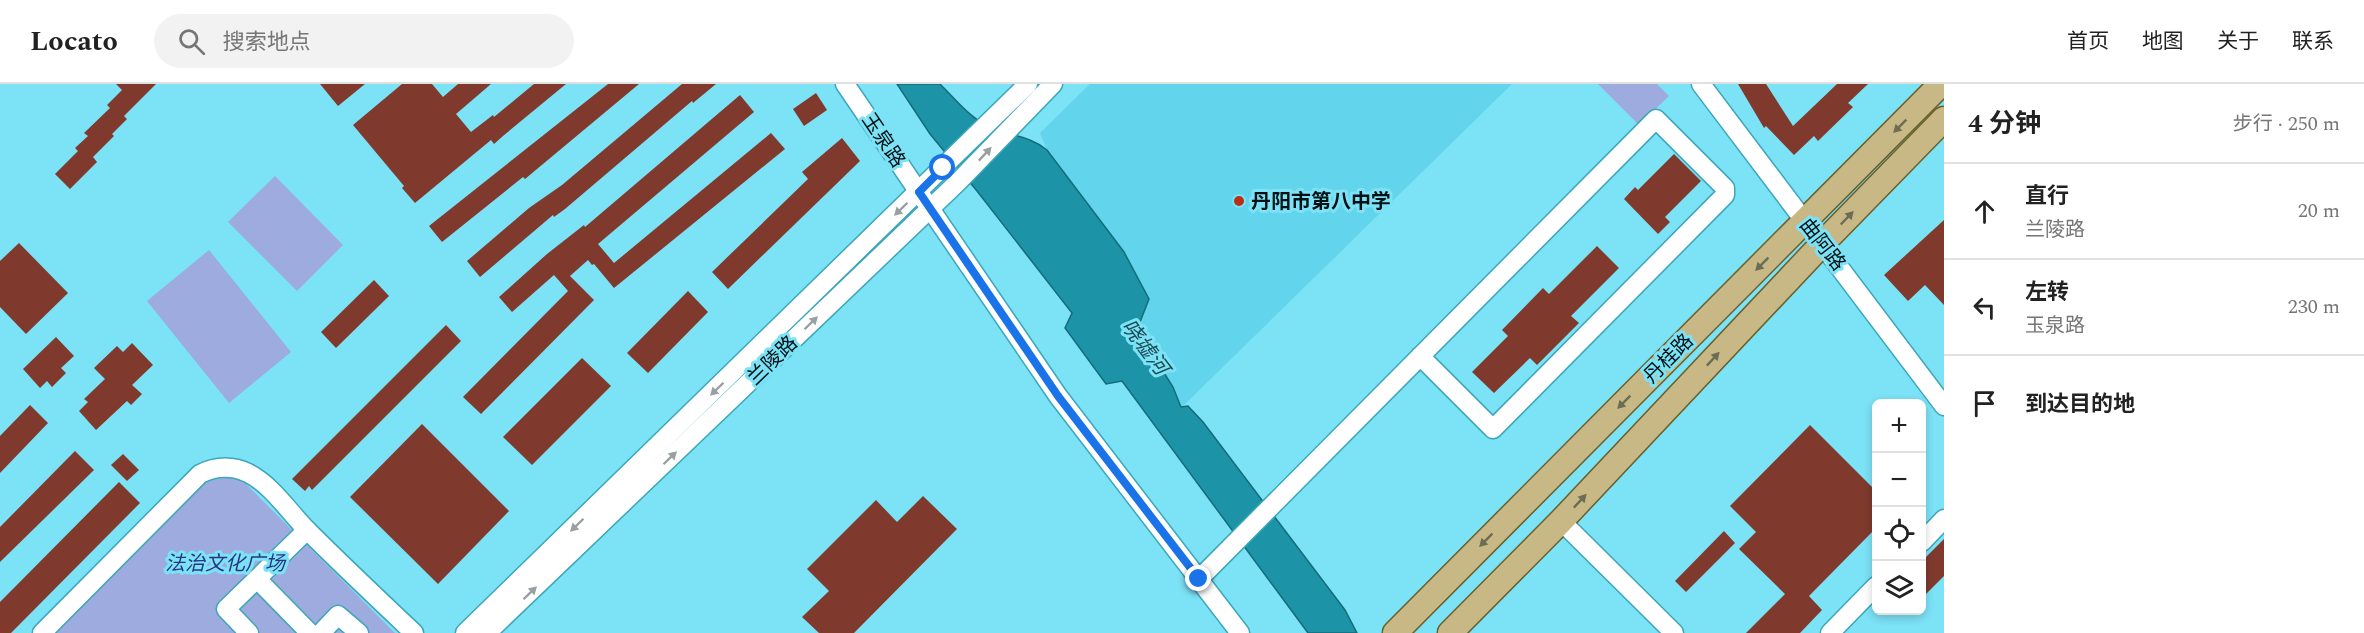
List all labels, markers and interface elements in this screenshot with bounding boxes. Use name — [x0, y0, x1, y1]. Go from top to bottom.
search box — [154, 14, 574, 68]
text: Locato — [30, 20, 118, 63]
icon: search — [175, 25, 208, 58]
text: 搜索地点 — [223, 26, 311, 59]
text: 首页 — [2067, 26, 2109, 58]
text: 地图 — [2142, 26, 2184, 58]
text: 关于 — [2217, 26, 2259, 58]
text: 联系 — [2292, 26, 2334, 58]
text: 4 分钟 — [1968, 104, 2041, 144]
street label: 玉泉路 — [854, 107, 912, 174]
text: 步行 · 250 m — [2233, 109, 2340, 139]
one-way arrow — [1893, 118, 1907, 132]
one-way arrow — [978, 146, 992, 161]
route start — [929, 154, 955, 180]
text: 直行 — [2025, 180, 2069, 213]
place label: 丹阳市第八中学 — [1251, 187, 1391, 217]
marker: 丹阳市第八中学 — [1232, 194, 1246, 208]
icon: ahead — [1968, 195, 2001, 228]
text: 20 m — [2298, 196, 2340, 226]
one-way arrow — [895, 201, 909, 215]
one-way arrow — [1840, 211, 1854, 225]
street label: 曲阿路 — [1792, 212, 1853, 277]
text: 兰陵路 — [2025, 215, 2085, 245]
one-way arrow — [1756, 257, 1770, 271]
text: 左转 — [2025, 276, 2069, 309]
icon: left — [1968, 291, 2001, 324]
text: 230 m — [2288, 292, 2340, 322]
text: 玉泉路 — [2025, 311, 2085, 341]
water label: 哓墟河 — [1112, 313, 1178, 386]
one-way arrow — [804, 316, 818, 330]
street label: 丹桂路 — [1637, 327, 1701, 391]
street label: 兰陵路 — [741, 329, 805, 392]
one-way arrow — [1706, 352, 1720, 367]
one-way arrow — [710, 381, 724, 395]
icon: arrive — [1968, 387, 2001, 420]
text: 到达目的地 — [2025, 388, 2135, 421]
one-way arrow — [1618, 394, 1632, 408]
map controls — [1872, 399, 1926, 615]
button: + — [1872, 399, 1926, 453]
one-way arrow — [663, 451, 677, 465]
button: − — [1872, 453, 1926, 507]
one-way arrow — [1572, 495, 1586, 509]
button: locate — [1872, 507, 1926, 561]
one-way arrow — [569, 518, 584, 532]
one-way arrow — [1480, 532, 1494, 546]
park label: 法治文化广场 — [165, 549, 287, 579]
button: layers — [1872, 561, 1926, 615]
route end — [1185, 565, 1211, 591]
one-way arrow — [522, 586, 536, 600]

